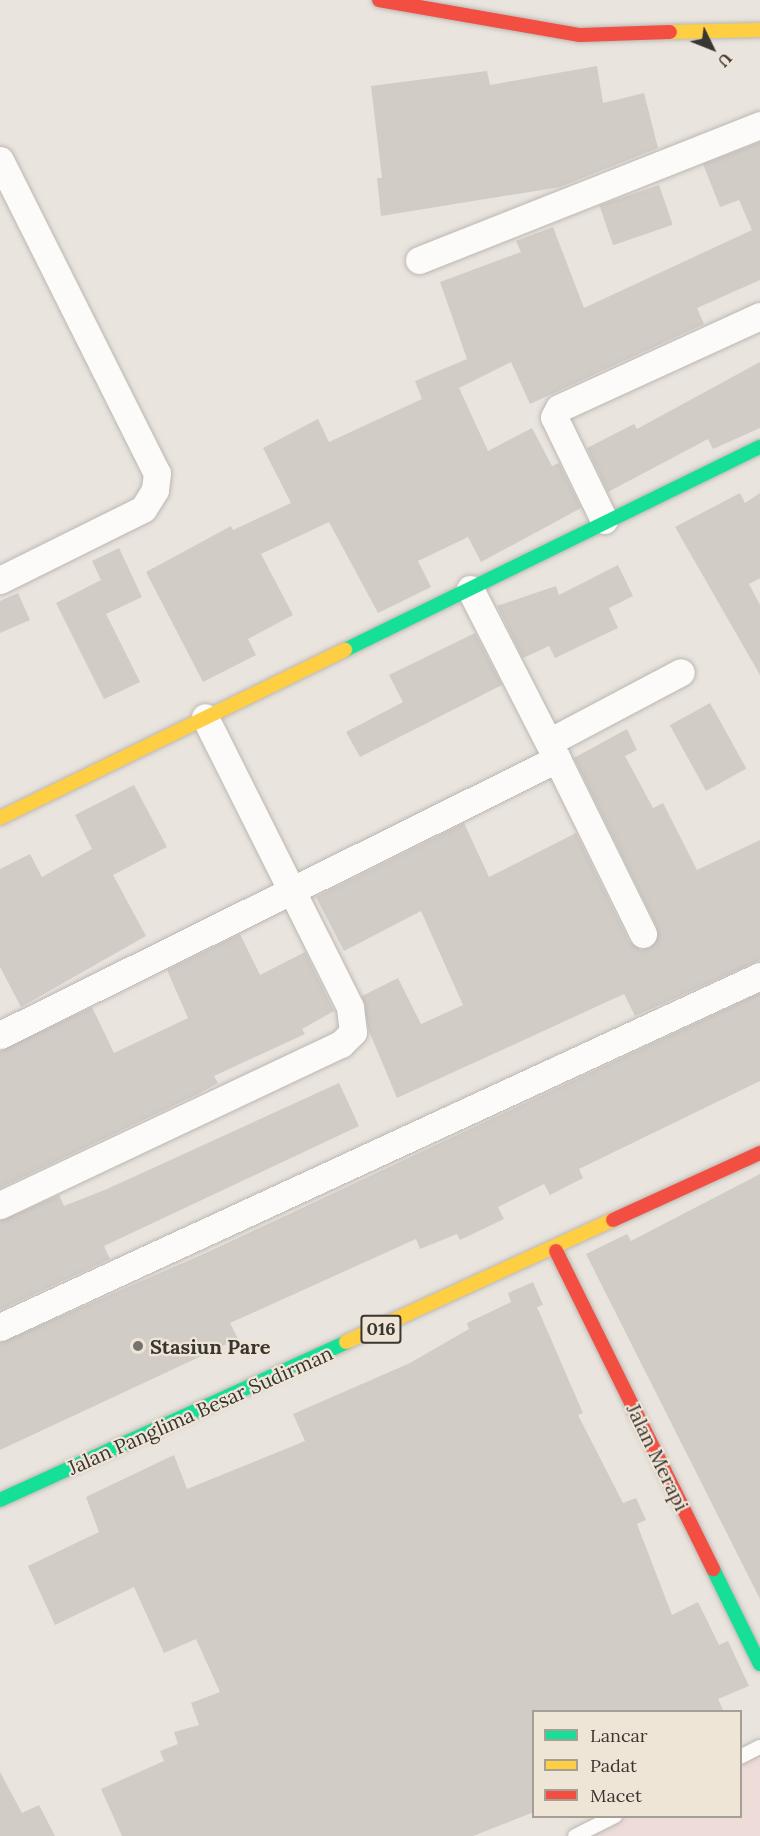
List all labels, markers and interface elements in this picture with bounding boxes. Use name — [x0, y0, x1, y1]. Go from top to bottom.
north arrow — [682, 18, 742, 78]
text: U — [714, 49, 737, 72]
road number: 016 — [360, 1314, 402, 1344]
place label: Stasiun Pare — [150, 1334, 270, 1358]
marker: Stasiun Pare — [131, 1339, 145, 1353]
street label: Jalan Panglima Besar Sudirman — [64, 1341, 336, 1479]
street label: Jalan Merapi — [622, 1400, 694, 1514]
legend — [532, 1710, 742, 1818]
text: Lancar — [590, 1724, 648, 1747]
text: Padat — [590, 1754, 637, 1777]
text: Macet — [590, 1784, 642, 1807]

